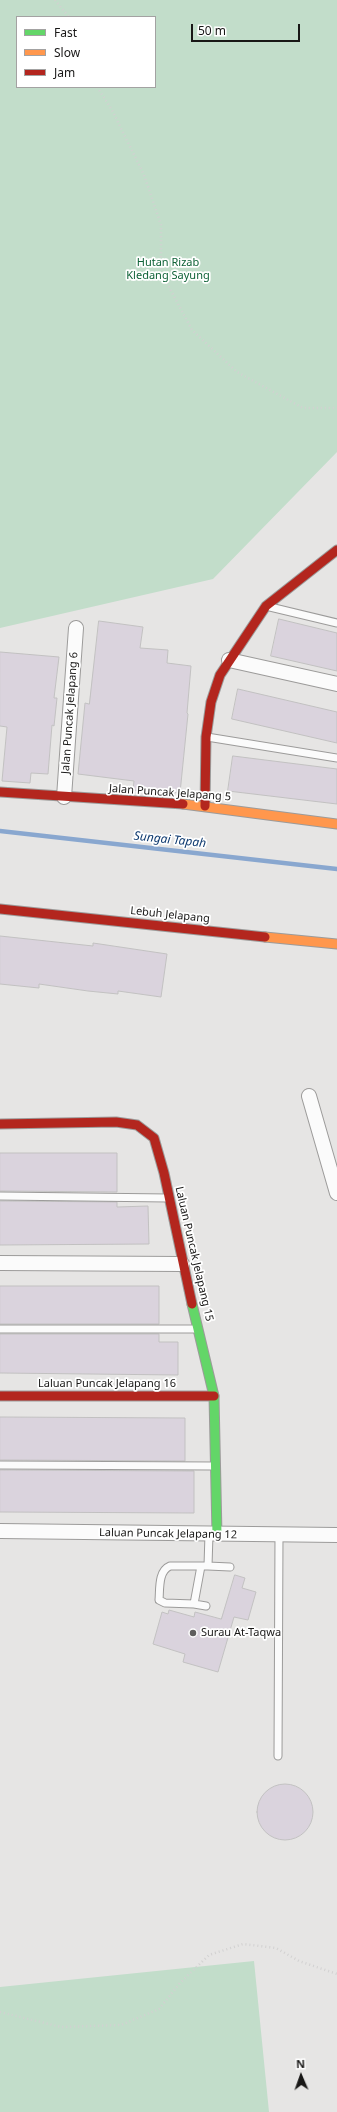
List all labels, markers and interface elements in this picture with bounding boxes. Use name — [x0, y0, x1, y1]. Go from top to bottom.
legend — [16, 16, 156, 88]
scale bar — [193, 16, 302, 42]
text: 50 m — [198, 22, 226, 39]
text: Fast — [54, 24, 77, 41]
text: Slow — [54, 44, 80, 61]
text: Jam — [54, 64, 75, 81]
park label: Hutan Rizab Kledang Sayung — [126, 256, 210, 282]
street label: Jalan Puncak Jelapang 6 — [59, 652, 81, 774]
street label: Jalan Puncak Jelapang 5 — [109, 782, 231, 804]
water label: Sungai Tapah — [133, 829, 207, 851]
street label: Lebuh Jelapang — [130, 904, 210, 926]
street label: Laluan Puncak Jelapang 15 — [172, 1185, 216, 1323]
street label: Laluan Puncak Jelapang 16 — [38, 1377, 176, 1391]
street label: Laluan Puncak Jelapang 12 — [99, 1526, 237, 1542]
place label: Surau At-Taqwa — [201, 1626, 281, 1640]
marker: Surau At-Taqwa — [188, 1628, 198, 1638]
north arrow — [281, 2056, 321, 2096]
text: N — [296, 2056, 305, 2071]

